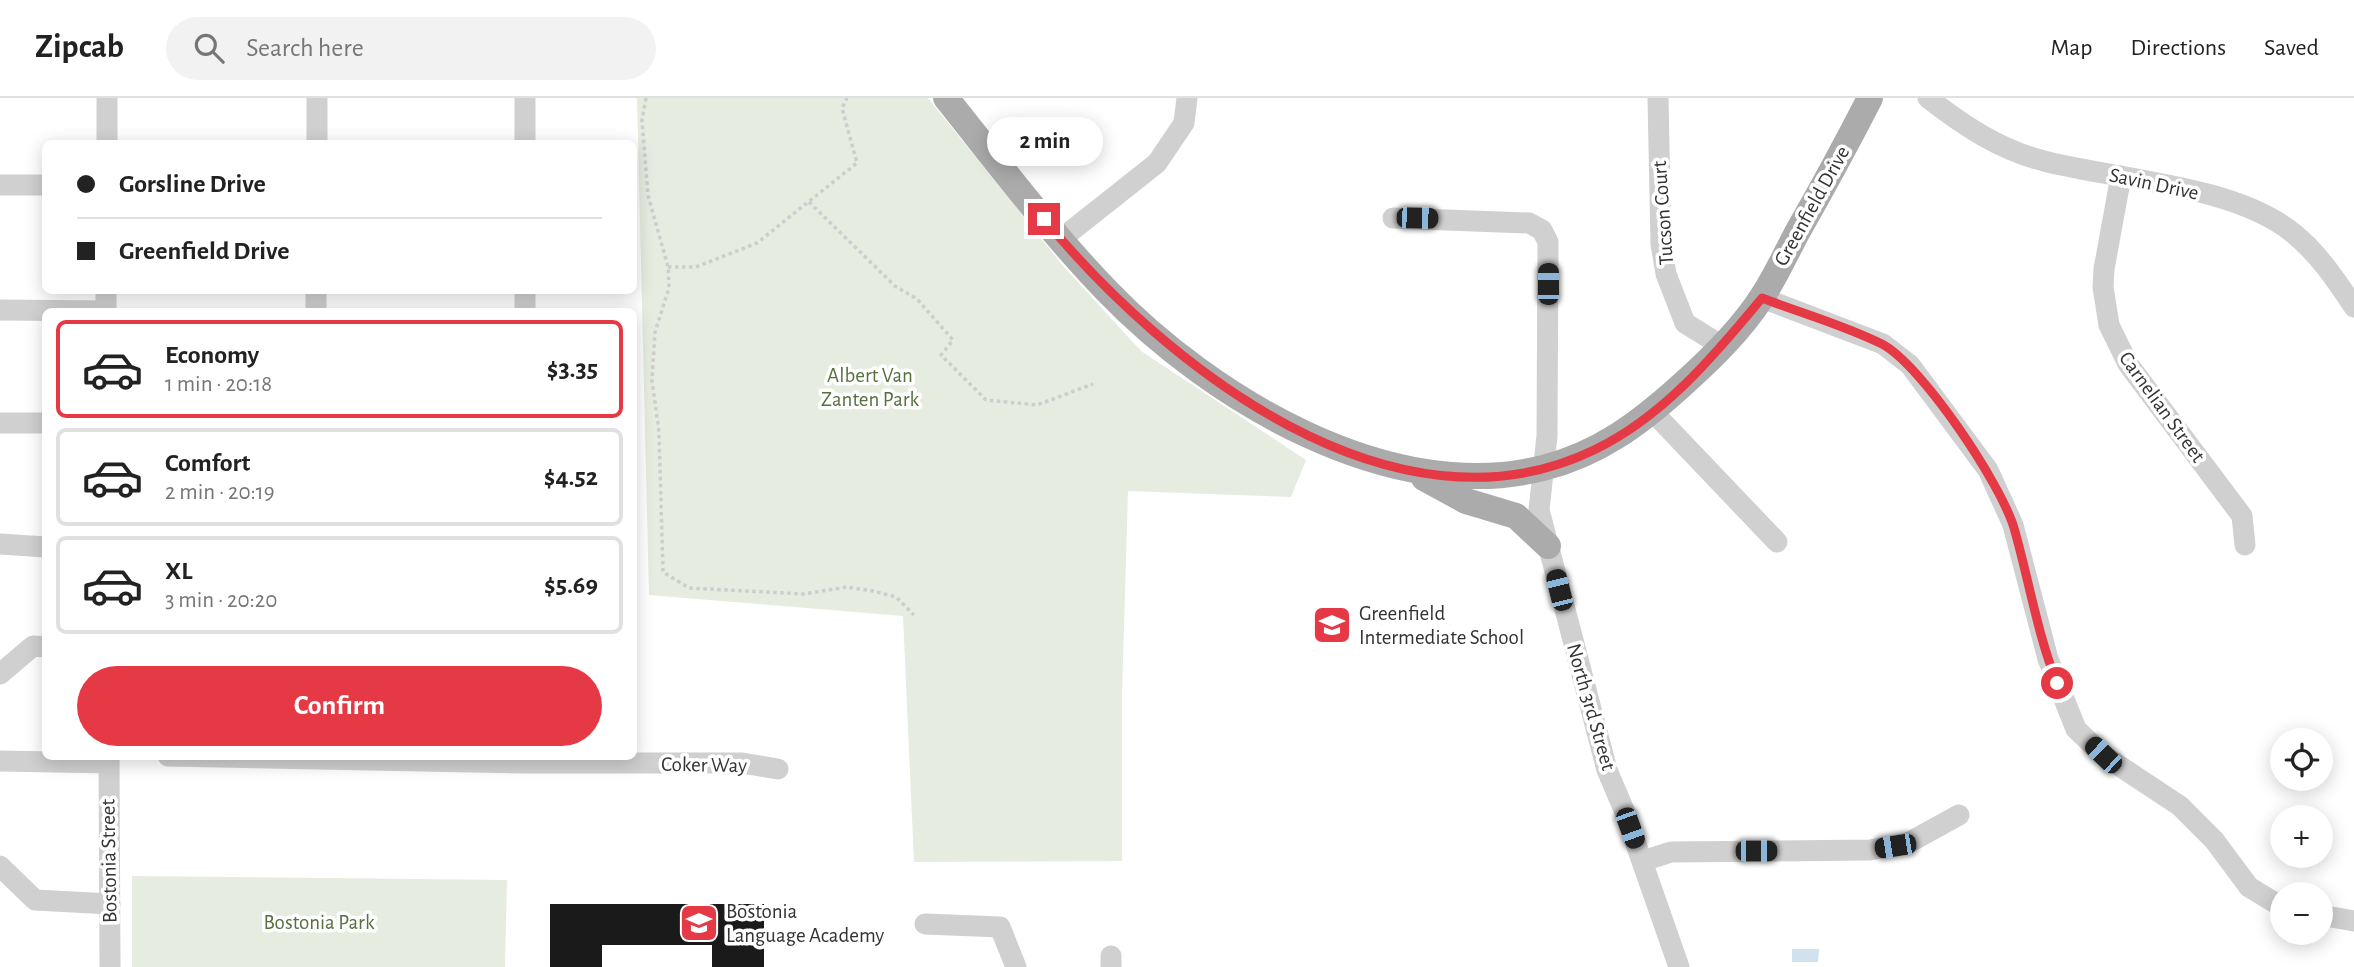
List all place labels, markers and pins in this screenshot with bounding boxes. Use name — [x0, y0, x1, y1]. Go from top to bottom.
place label: Greenfield Intermediate School — [1359, 603, 1524, 648]
school or university icon: Greenfield Intermediate School — [1311, 604, 1353, 646]
place label: Bostonia Language Academy — [726, 901, 884, 946]
school or university icon: Bostonia Language Academy — [678, 902, 720, 944]

